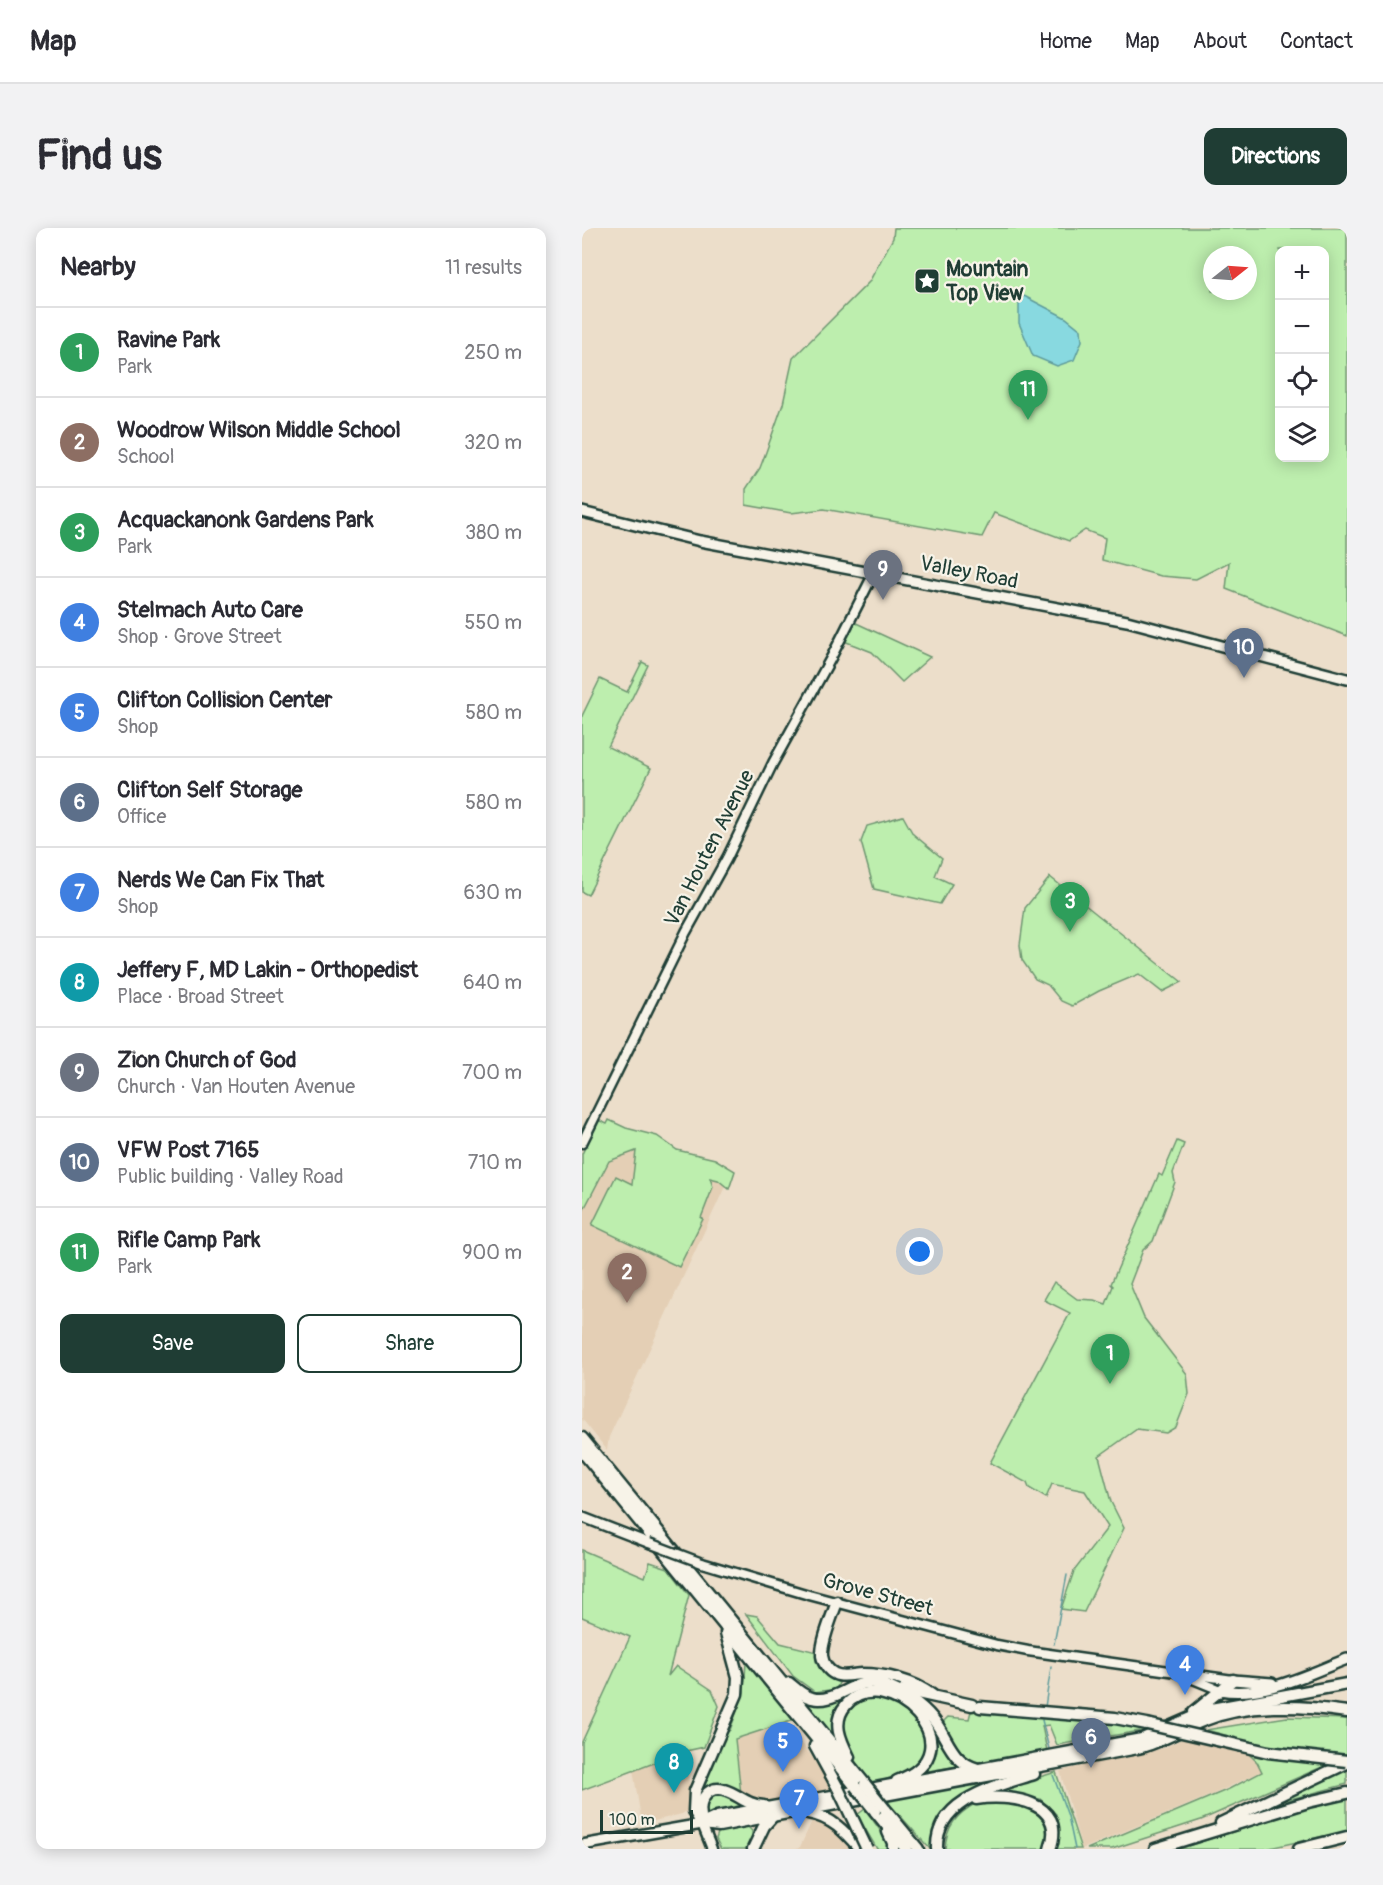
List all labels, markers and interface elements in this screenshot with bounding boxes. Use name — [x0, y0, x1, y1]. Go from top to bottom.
text: Map — [30, 24, 76, 59]
text: Home — [1039, 28, 1092, 55]
text: Map — [1125, 28, 1160, 55]
text: About — [1193, 28, 1247, 55]
text: Contact — [1280, 28, 1353, 55]
button: Directions — [1204, 128, 1347, 185]
text: Find us — [36, 130, 162, 182]
north arrow — [1203, 246, 1257, 300]
map controls — [1275, 246, 1329, 462]
button: + — [1275, 246, 1329, 300]
text: Nearby — [60, 251, 136, 283]
text: 11 results — [445, 255, 522, 280]
place label: Mountain Top View — [945, 256, 1028, 307]
place icon: Mountain Top View — [912, 266, 942, 296]
button: − — [1275, 300, 1329, 354]
text: Ravine Park — [117, 326, 220, 354]
text: 1 — [76, 340, 83, 365]
text: 250 m — [464, 340, 522, 365]
text: Park — [117, 354, 152, 379]
button: locate — [1275, 354, 1329, 408]
pin: 11 — [1008, 370, 1048, 420]
button: layers — [1275, 408, 1329, 462]
text: Woodrow Wilson Middle School — [117, 416, 401, 444]
text: 2 — [74, 430, 85, 455]
text: 320 m — [464, 430, 522, 455]
text: School — [117, 444, 174, 469]
text: Acquackanonk Gardens Park — [117, 506, 374, 534]
text: 3 — [74, 520, 85, 545]
text: 380 m — [465, 520, 522, 545]
text: Park — [117, 534, 152, 559]
pin: 9 — [864, 550, 902, 600]
street label: Valley Road — [917, 550, 1020, 595]
text: Stelmach Auto Care — [117, 596, 303, 624]
text: 4 — [74, 610, 85, 635]
text: 550 m — [465, 610, 522, 635]
text: Shop · Grove Street — [117, 624, 282, 649]
pin: 10 — [1224, 628, 1264, 678]
text: Clifton Collision Center — [117, 686, 332, 714]
text: 5 — [74, 700, 85, 725]
text: 580 m — [465, 700, 522, 725]
text: Shop — [117, 714, 158, 739]
street label: Van Houten Avenue — [658, 765, 761, 931]
text: Clifton Self Storage — [117, 776, 302, 804]
text: 6 — [74, 790, 85, 815]
text: 580 m — [465, 790, 522, 815]
text: Office — [117, 804, 166, 829]
text: Nerds We Can Fix That — [117, 866, 324, 894]
text: 7 — [74, 880, 85, 905]
text: 630 m — [463, 880, 522, 905]
pin: 3 — [1050, 882, 1090, 932]
text: Shop — [117, 894, 158, 919]
text: Jeffery F, MD Lakin - Orthopedist — [117, 956, 418, 984]
text: 8 — [74, 970, 85, 995]
text: 640 m — [463, 970, 522, 995]
text: Place · Broad Street — [117, 984, 284, 1009]
text: Zion Church of God — [117, 1046, 297, 1074]
text: 9 — [74, 1060, 85, 1085]
text: 700 m — [462, 1060, 522, 1085]
text: Church · Van Houten Avenue — [117, 1074, 355, 1099]
text: VFW Post 7165 — [117, 1136, 259, 1164]
text: 10 — [69, 1150, 90, 1175]
text: 710 m — [468, 1150, 522, 1175]
text: Public building · Valley Road — [117, 1164, 344, 1189]
text: Rifle Camp Park — [117, 1226, 260, 1254]
your location — [905, 1237, 934, 1266]
text: 11 — [72, 1240, 87, 1265]
text: 900 m — [462, 1240, 522, 1265]
text: Park — [117, 1254, 152, 1279]
pin: 2 — [608, 1254, 646, 1303]
button: Save — [60, 1314, 285, 1373]
button: Share — [297, 1314, 522, 1373]
pin: 1 — [1090, 1334, 1130, 1384]
street label: Grove Street — [820, 1567, 937, 1622]
pin: 4 — [1166, 1646, 1204, 1695]
pin: 6 — [1072, 1718, 1110, 1768]
pin: 5 — [764, 1722, 802, 1772]
pin: 8 — [654, 1744, 694, 1793]
pin: 7 — [780, 1780, 818, 1829]
scale bar — [600, 1807, 693, 1834]
text: 100 m — [609, 1810, 655, 1830]

